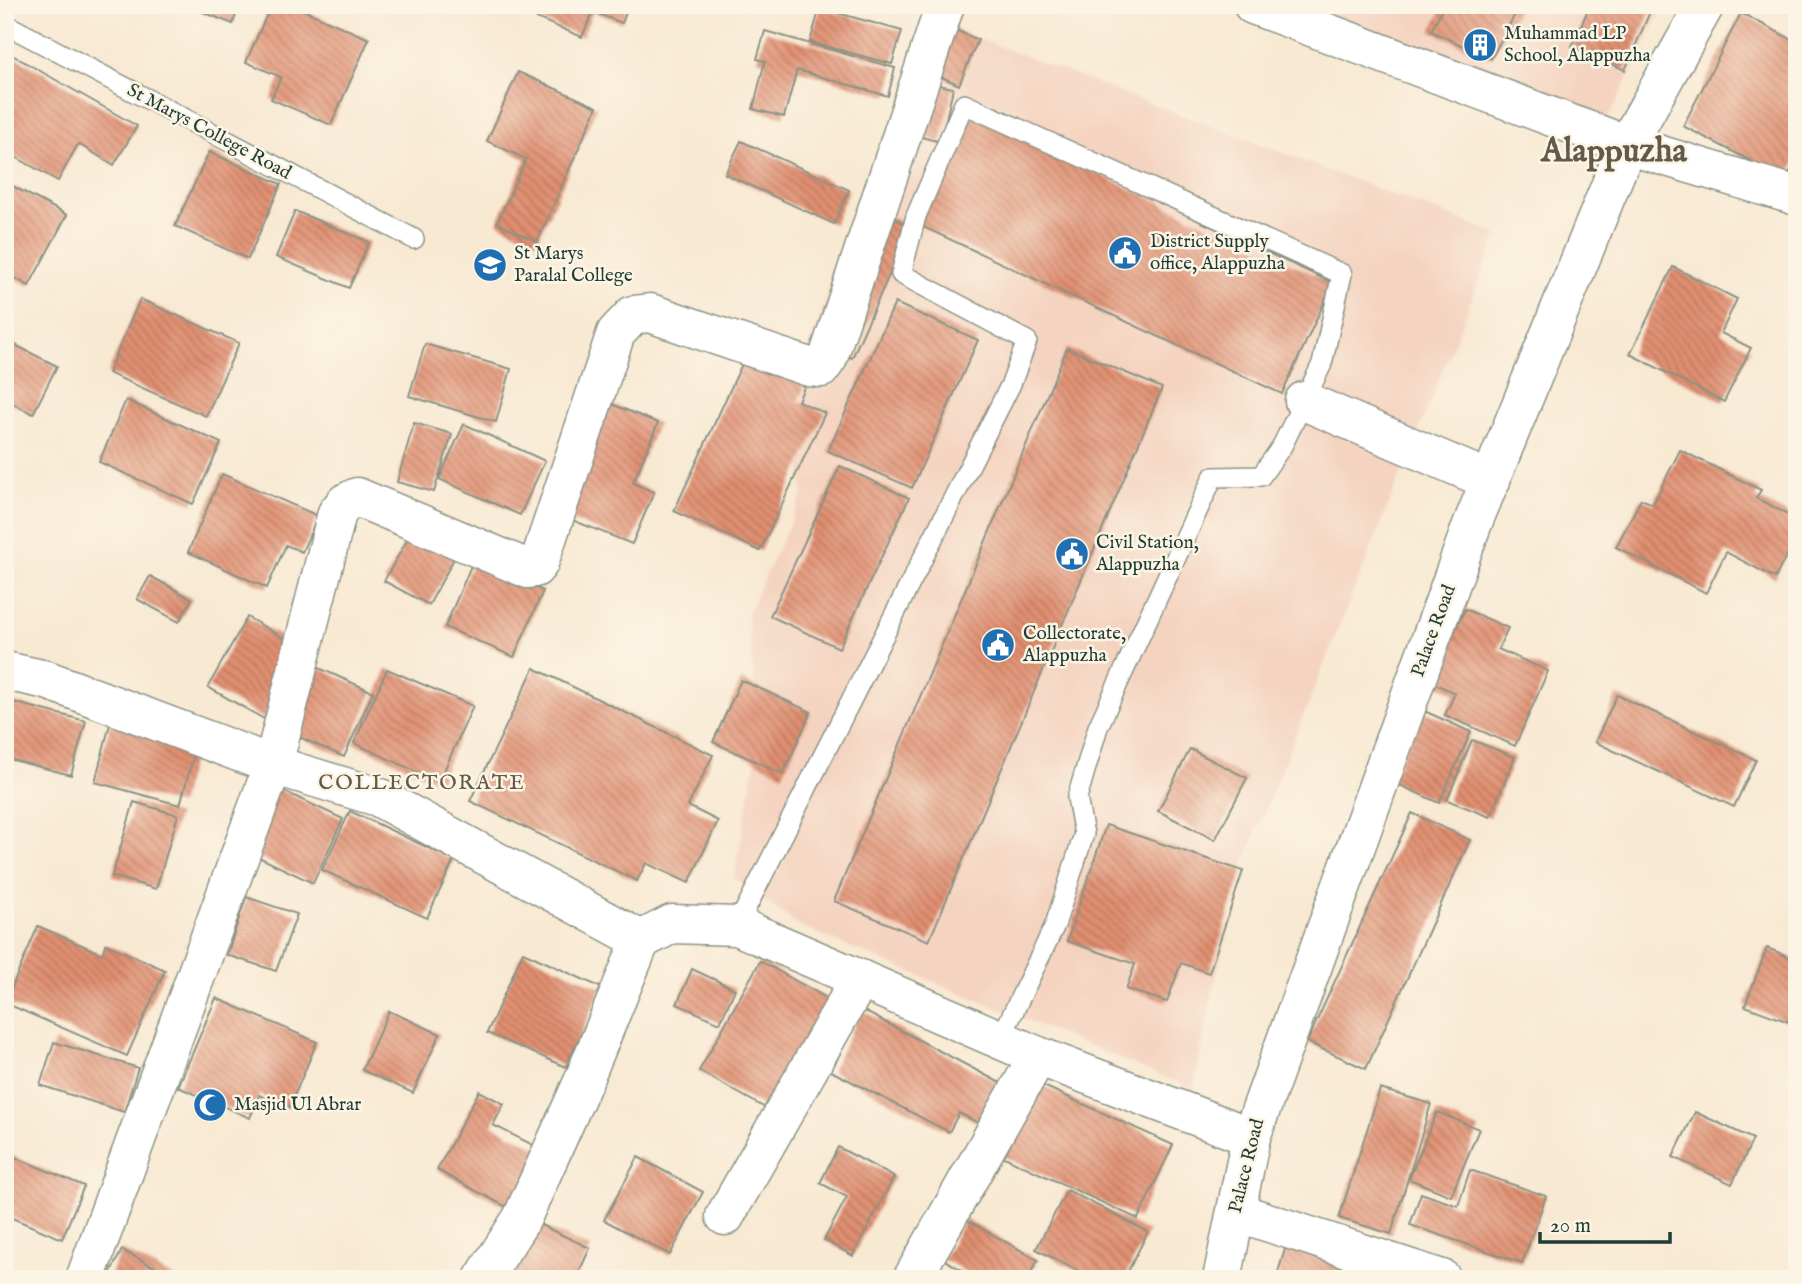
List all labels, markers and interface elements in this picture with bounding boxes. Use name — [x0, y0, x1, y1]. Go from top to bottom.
place label: Muhammad LP School, Alappuzha — [1504, 22, 1652, 68]
building icon: Muhammad LP School, Alappuzha — [1461, 26, 1499, 64]
street label: St Marys College Road — [123, 79, 296, 186]
district label: Alappuzha — [1539, 131, 1687, 173]
place label: District Supply office, Alappuzha — [1150, 230, 1286, 276]
public building icon: District Supply office, Alappuzha — [1106, 234, 1144, 272]
place label: St Marys Paralal College — [514, 242, 633, 288]
school or university icon: St Marys Paralal College — [471, 246, 509, 284]
place label: Civil Station, Alappuzha — [1095, 531, 1199, 577]
public building icon: Civil Station, Alappuzha — [1053, 535, 1091, 573]
street label: Palace Road — [1406, 581, 1462, 680]
place label: Collectorate, Alappuzha — [1022, 622, 1126, 668]
public building icon: Collectorate, Alappuzha — [979, 626, 1017, 664]
district label: COLLECTORATE — [318, 770, 526, 797]
mosque icon: Masjid Ul Abrar — [191, 1086, 229, 1124]
place label: Masjid Ul Abrar — [234, 1093, 361, 1117]
street label: Palace Road — [1224, 1115, 1271, 1216]
scale bar — [1540, 1200, 1669, 1244]
text: 20 m — [1550, 1213, 1591, 1240]

